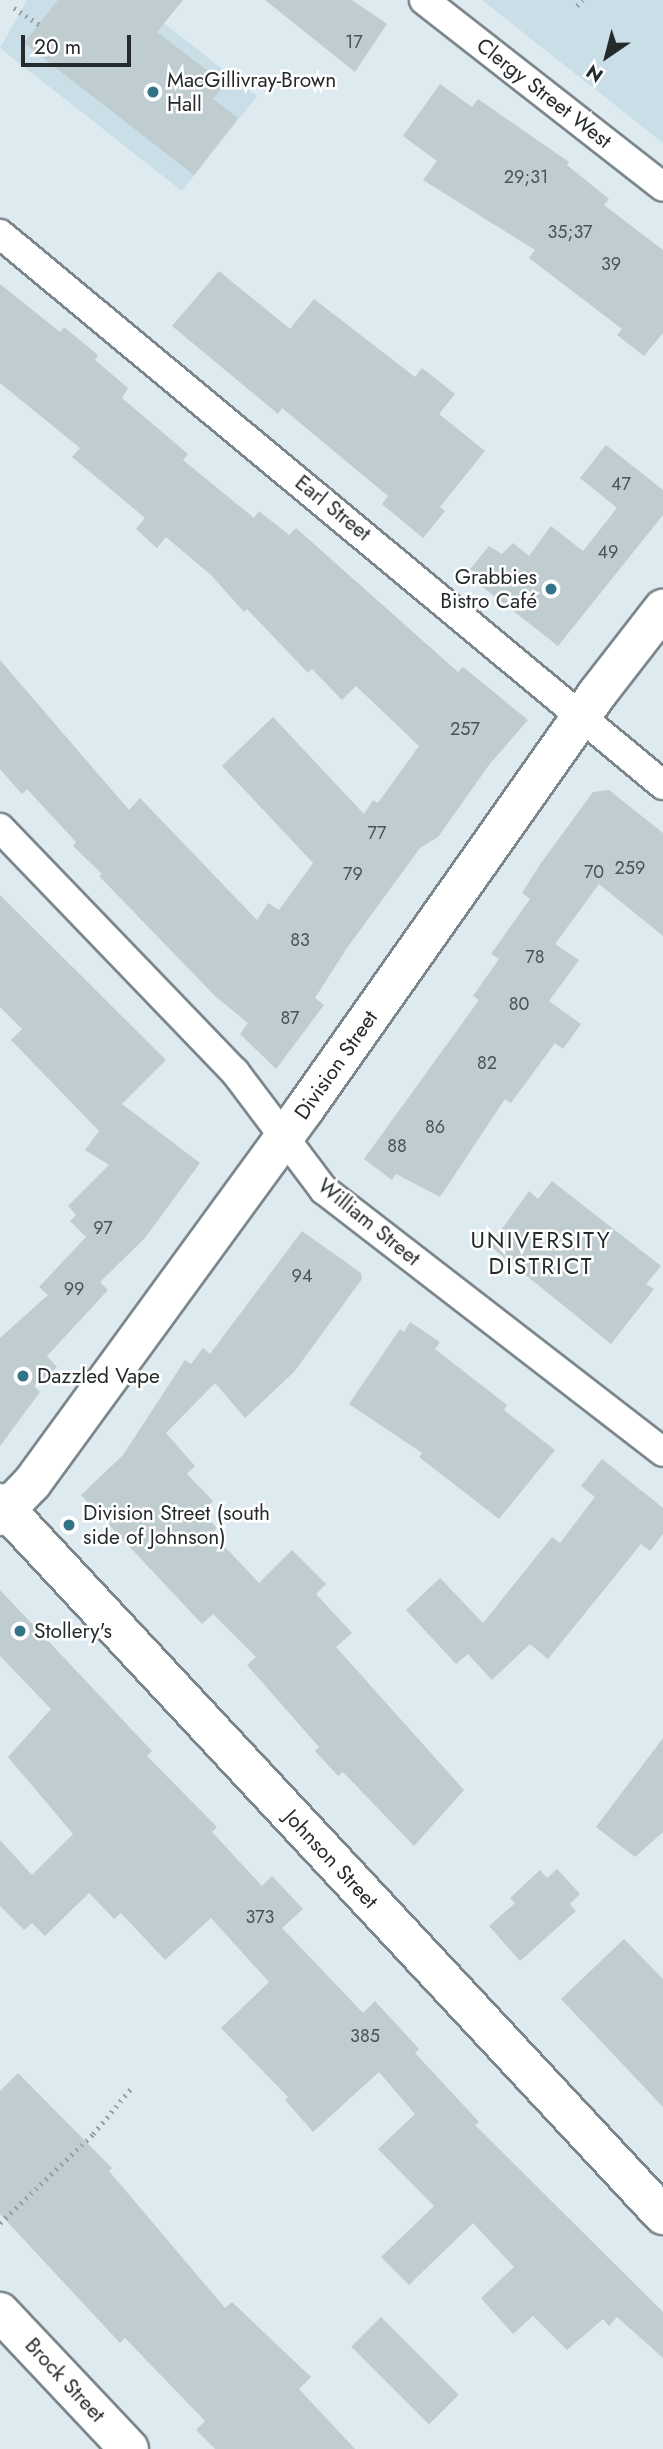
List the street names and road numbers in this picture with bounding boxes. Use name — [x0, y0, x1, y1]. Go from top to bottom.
street label: Clergy Street West — [472, 33, 616, 153]
street label: Earl Street — [290, 470, 376, 546]
street label: Division Street — [289, 1006, 383, 1124]
street label: William Street — [313, 1173, 425, 1271]
street label: Johnson Street — [279, 1804, 383, 1914]
street label: Brock Street — [20, 2333, 110, 2427]

